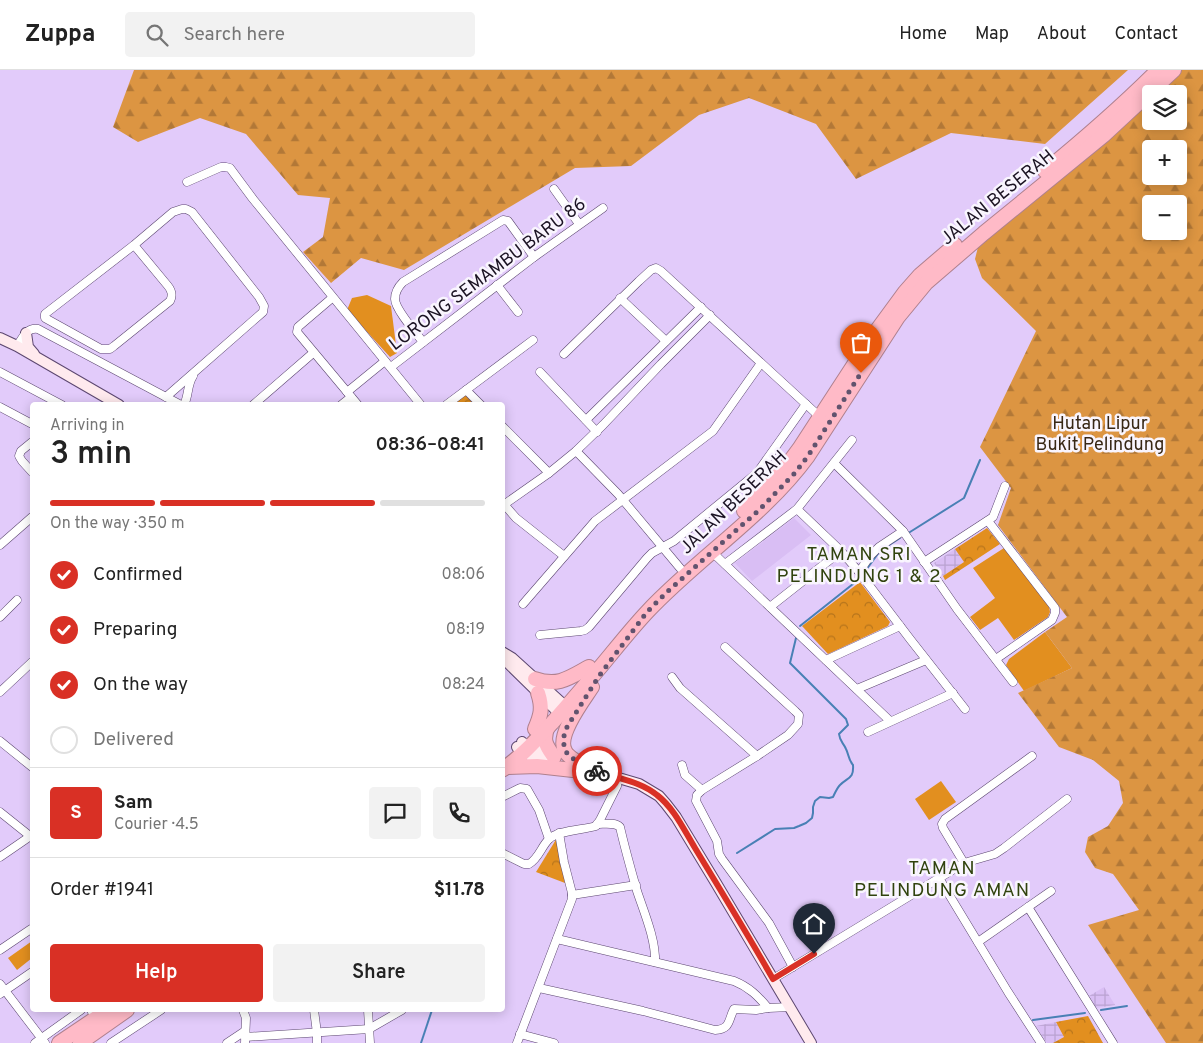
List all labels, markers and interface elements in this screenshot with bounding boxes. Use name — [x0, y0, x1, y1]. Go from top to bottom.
search box — [125, 12, 475, 57]
text: Zuppa — [25, 20, 95, 50]
icon: search — [143, 21, 171, 49]
text: Search here — [183, 23, 285, 47]
text: Home — [899, 23, 947, 46]
text: Map — [975, 23, 1009, 46]
text: About — [1037, 23, 1086, 46]
text: Contact — [1114, 23, 1178, 46]
map controls — [1142, 85, 1187, 240]
button: layers — [1142, 85, 1187, 130]
button: + — [1142, 140, 1187, 185]
street label: JALAN BESERAH — [936, 145, 1060, 251]
street label: LORONG SEMAMBU BARU 86 — [385, 193, 591, 357]
button: − — [1142, 195, 1187, 240]
pin — [840, 322, 882, 373]
icon: bag — [847, 329, 875, 357]
park label: Hutan Lipur Bukit Pelindung — [1036, 413, 1164, 457]
text: Arriving in — [50, 416, 125, 436]
text: 08:36–08:41 — [375, 433, 485, 457]
text: 3 min — [50, 435, 132, 475]
street label: JALAN BESERAH — [676, 446, 792, 560]
text: On the way · 350 m — [50, 514, 185, 534]
district label: TAMAN SRI PELINDUNG 1 & 2 — [776, 543, 942, 589]
icon: check — [50, 561, 78, 589]
text: Confirmed — [93, 563, 183, 587]
text: 08:06 — [442, 565, 485, 585]
icon: check — [50, 616, 78, 644]
text: Preparing — [93, 618, 177, 642]
text: 08:19 — [446, 620, 485, 640]
icon: check — [50, 671, 78, 699]
text: On the way — [93, 673, 188, 697]
text: 08:24 — [442, 675, 485, 695]
text: Delivered — [93, 728, 174, 752]
courier — [572, 746, 622, 796]
icon: bike — [583, 757, 611, 785]
button: chat — [369, 787, 421, 839]
button: phone — [433, 787, 485, 839]
text: Sam — [114, 791, 153, 815]
text: S — [70, 801, 82, 825]
text: Courier · 4.5 — [114, 815, 199, 835]
district label: TAMAN PELINDUNG AMAN — [854, 857, 1030, 903]
text: Order #1941 — [50, 878, 154, 902]
text: $11.78 — [434, 878, 485, 902]
pin — [793, 903, 835, 954]
icon: home — [800, 910, 828, 938]
button: Help — [50, 944, 263, 1002]
button: Share — [273, 944, 485, 1002]

